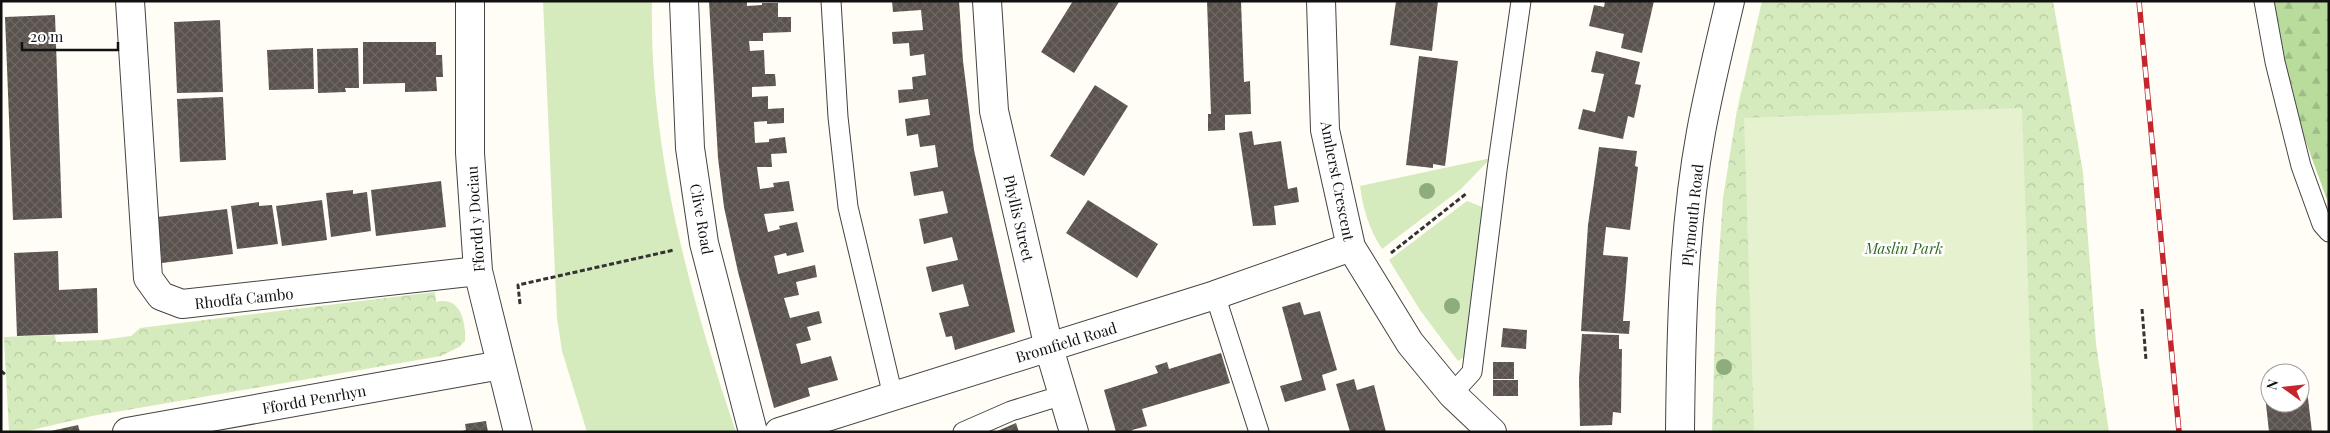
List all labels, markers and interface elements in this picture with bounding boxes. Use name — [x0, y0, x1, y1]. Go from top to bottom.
scale bar — [22, 20, 119, 52]
text: 20 m — [30, 26, 64, 46]
street label: Amherst Crescent — [1316, 118, 1360, 243]
street label: Plymouth Road — [1677, 163, 1707, 267]
street label: Ffordd y Dociau — [461, 165, 489, 273]
street label: Phyllis Street — [999, 173, 1039, 264]
street label: Clive Road — [686, 182, 718, 256]
park label: Maslin Park — [1864, 238, 1943, 258]
street label: Rhodfa Cambo — [194, 283, 294, 313]
street label: Bromfield Road — [1013, 317, 1119, 367]
north arrow — [2260, 363, 2310, 413]
text: N — [2261, 377, 2282, 392]
street label: Ffordd Penrhyn — [260, 380, 368, 418]

